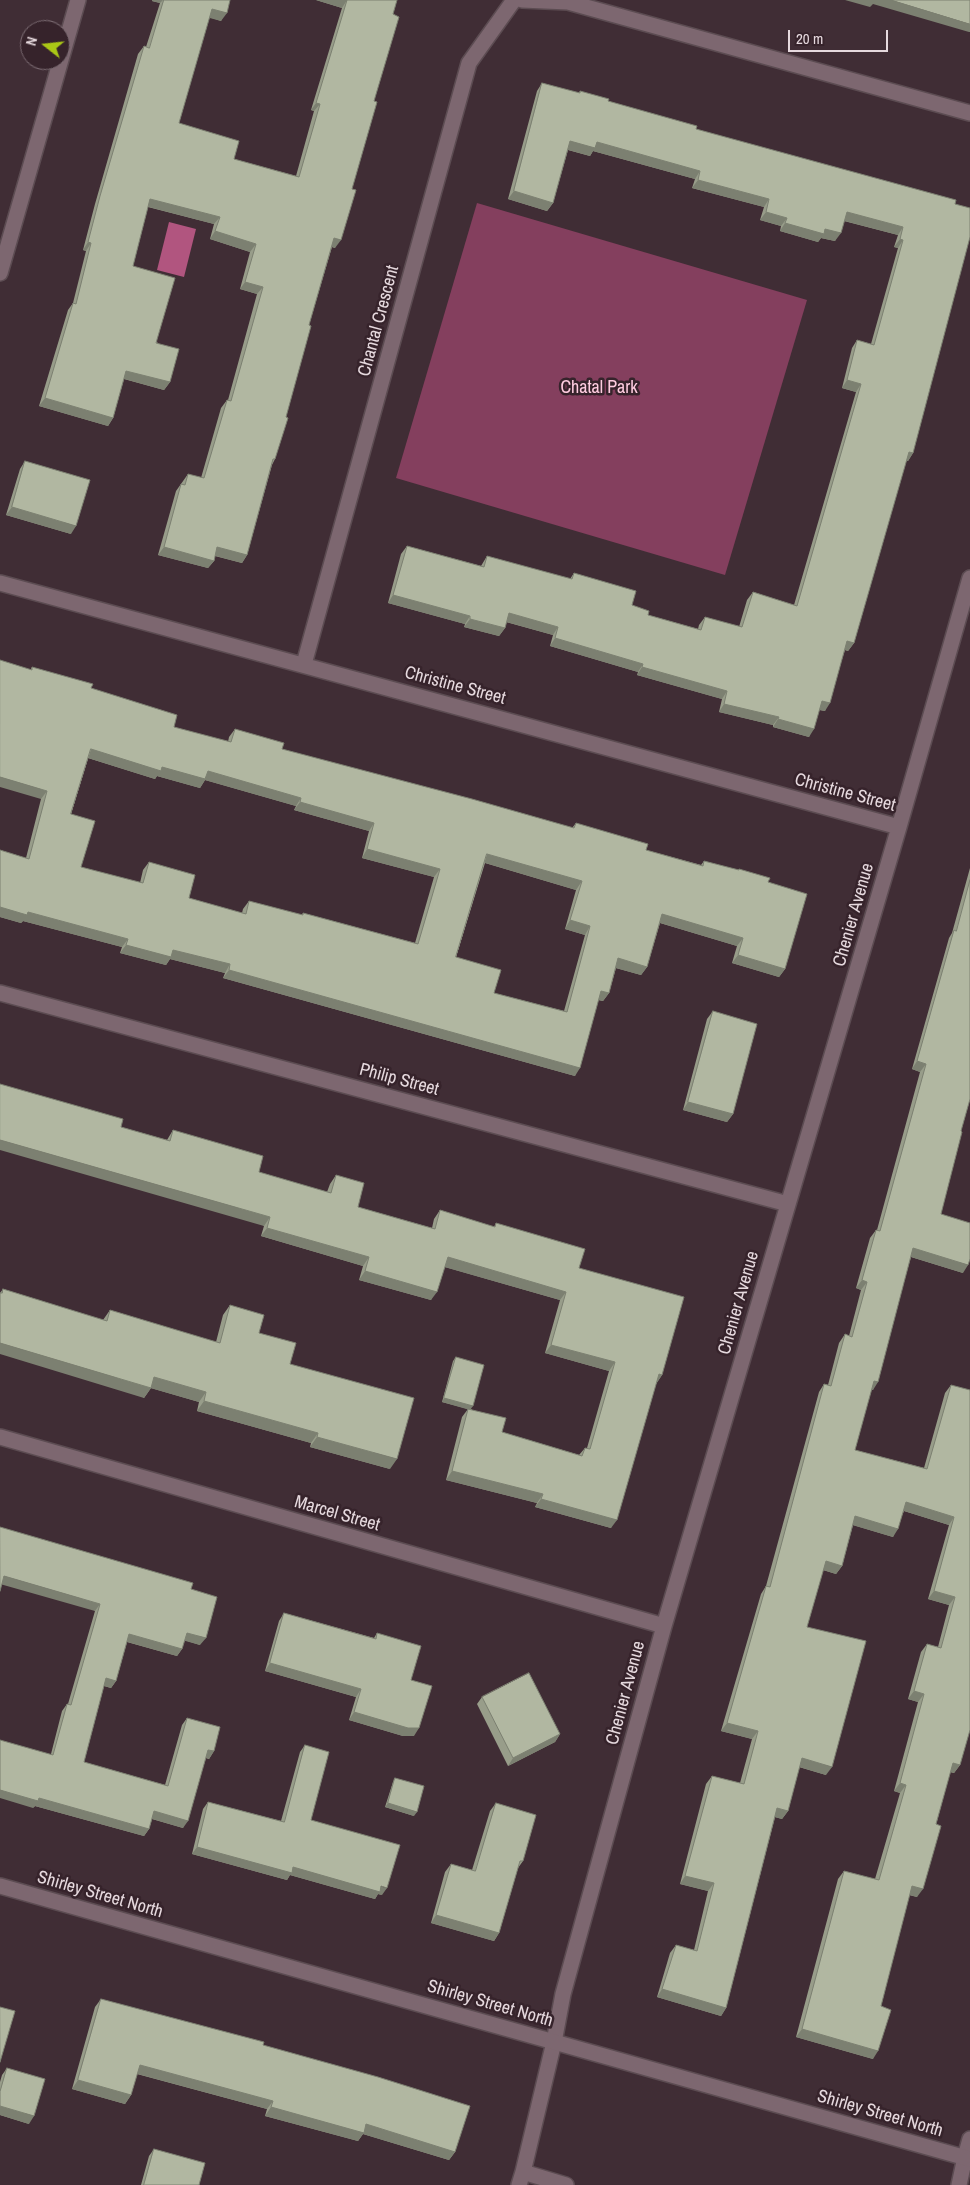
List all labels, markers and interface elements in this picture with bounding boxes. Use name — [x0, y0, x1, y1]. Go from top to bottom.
north arrow — [20, 20, 70, 70]
scale bar — [790, 20, 890, 52]
text: 20 m — [796, 28, 823, 49]
text: N — [22, 35, 41, 48]
street label: Chantal Crescent — [354, 263, 404, 379]
park label: Chatal Park — [560, 377, 638, 399]
street label: Christine Street — [402, 662, 508, 710]
street label: Christine Street — [792, 769, 898, 817]
street label: Chenier Avenue — [829, 861, 879, 969]
street label: Philip Street — [357, 1059, 441, 1101]
street label: Chenier Avenue — [714, 1249, 764, 1357]
street label: Marcel Street — [292, 1492, 382, 1536]
street label: Chenier Avenue — [602, 1639, 650, 1747]
street label: Shirley Street North — [35, 1867, 165, 1923]
street label: Shirley Street North — [425, 1976, 555, 2032]
street label: Shirley Street North — [815, 2086, 945, 2142]

